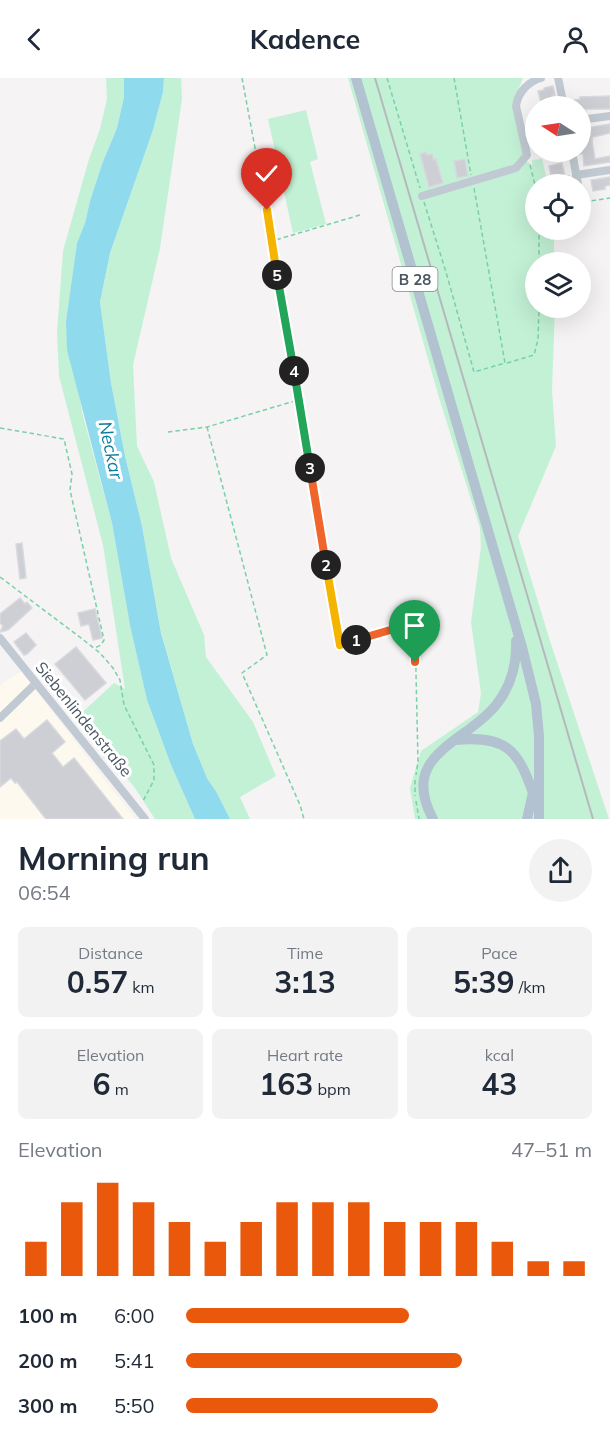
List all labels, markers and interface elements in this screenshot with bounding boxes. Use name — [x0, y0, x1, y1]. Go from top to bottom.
text: Kadence — [250, 22, 360, 56]
icon: back — [18, 23, 51, 56]
icon: person — [559, 23, 592, 56]
north arrow — [525, 96, 591, 162]
map controls — [525, 96, 591, 318]
pin — [241, 148, 292, 210]
icon: check — [250, 157, 283, 190]
button: locate — [525, 174, 591, 240]
button: layers — [525, 252, 591, 318]
pin: 5 — [262, 260, 292, 290]
text: 5 — [272, 265, 282, 285]
road number: B 28 — [392, 267, 438, 291]
pin: 4 — [279, 356, 309, 386]
text: 4 — [289, 361, 299, 381]
water label: Neckar — [94, 419, 129, 483]
pin: 3 — [295, 453, 325, 483]
text: 3 — [305, 458, 315, 478]
pin: 2 — [311, 550, 341, 580]
text: 2 — [321, 555, 331, 575]
pin — [389, 600, 440, 662]
icon: arrive — [398, 609, 431, 642]
pin: 1 — [341, 625, 371, 655]
text: 1 — [351, 630, 361, 650]
street label: Siebenlindenstraße — [31, 657, 137, 781]
text: Morning run — [18, 837, 210, 878]
button: share — [529, 839, 592, 902]
text: 06:54 — [18, 880, 71, 905]
text: Distance — [78, 943, 143, 963]
text: Time — [287, 943, 323, 963]
text: Pace — [481, 943, 517, 963]
text: 0.57 — [67, 963, 128, 1001]
text: 3:13 — [274, 963, 336, 1001]
text: 5:39 — [453, 963, 515, 1001]
text: km — [128, 977, 155, 997]
text: /km — [515, 977, 546, 997]
text: Elevation — [77, 1045, 145, 1065]
text: Heart rate — [267, 1045, 343, 1065]
text: kcal — [485, 1045, 514, 1065]
text: 6 — [93, 1065, 111, 1103]
text: 163 — [259, 1065, 313, 1103]
text: 43 — [481, 1065, 517, 1103]
text: m — [111, 1079, 129, 1099]
text: bpm — [313, 1079, 351, 1099]
text: Elevation — [18, 1137, 103, 1162]
text: 47–51 m — [511, 1137, 592, 1162]
text: 100 m — [18, 1303, 77, 1328]
text: 6:00 — [114, 1303, 155, 1328]
text: 200 m — [18, 1348, 77, 1373]
text: 5:41 — [114, 1348, 155, 1373]
text: 300 m — [18, 1393, 77, 1418]
text: 5:50 — [114, 1393, 155, 1418]

